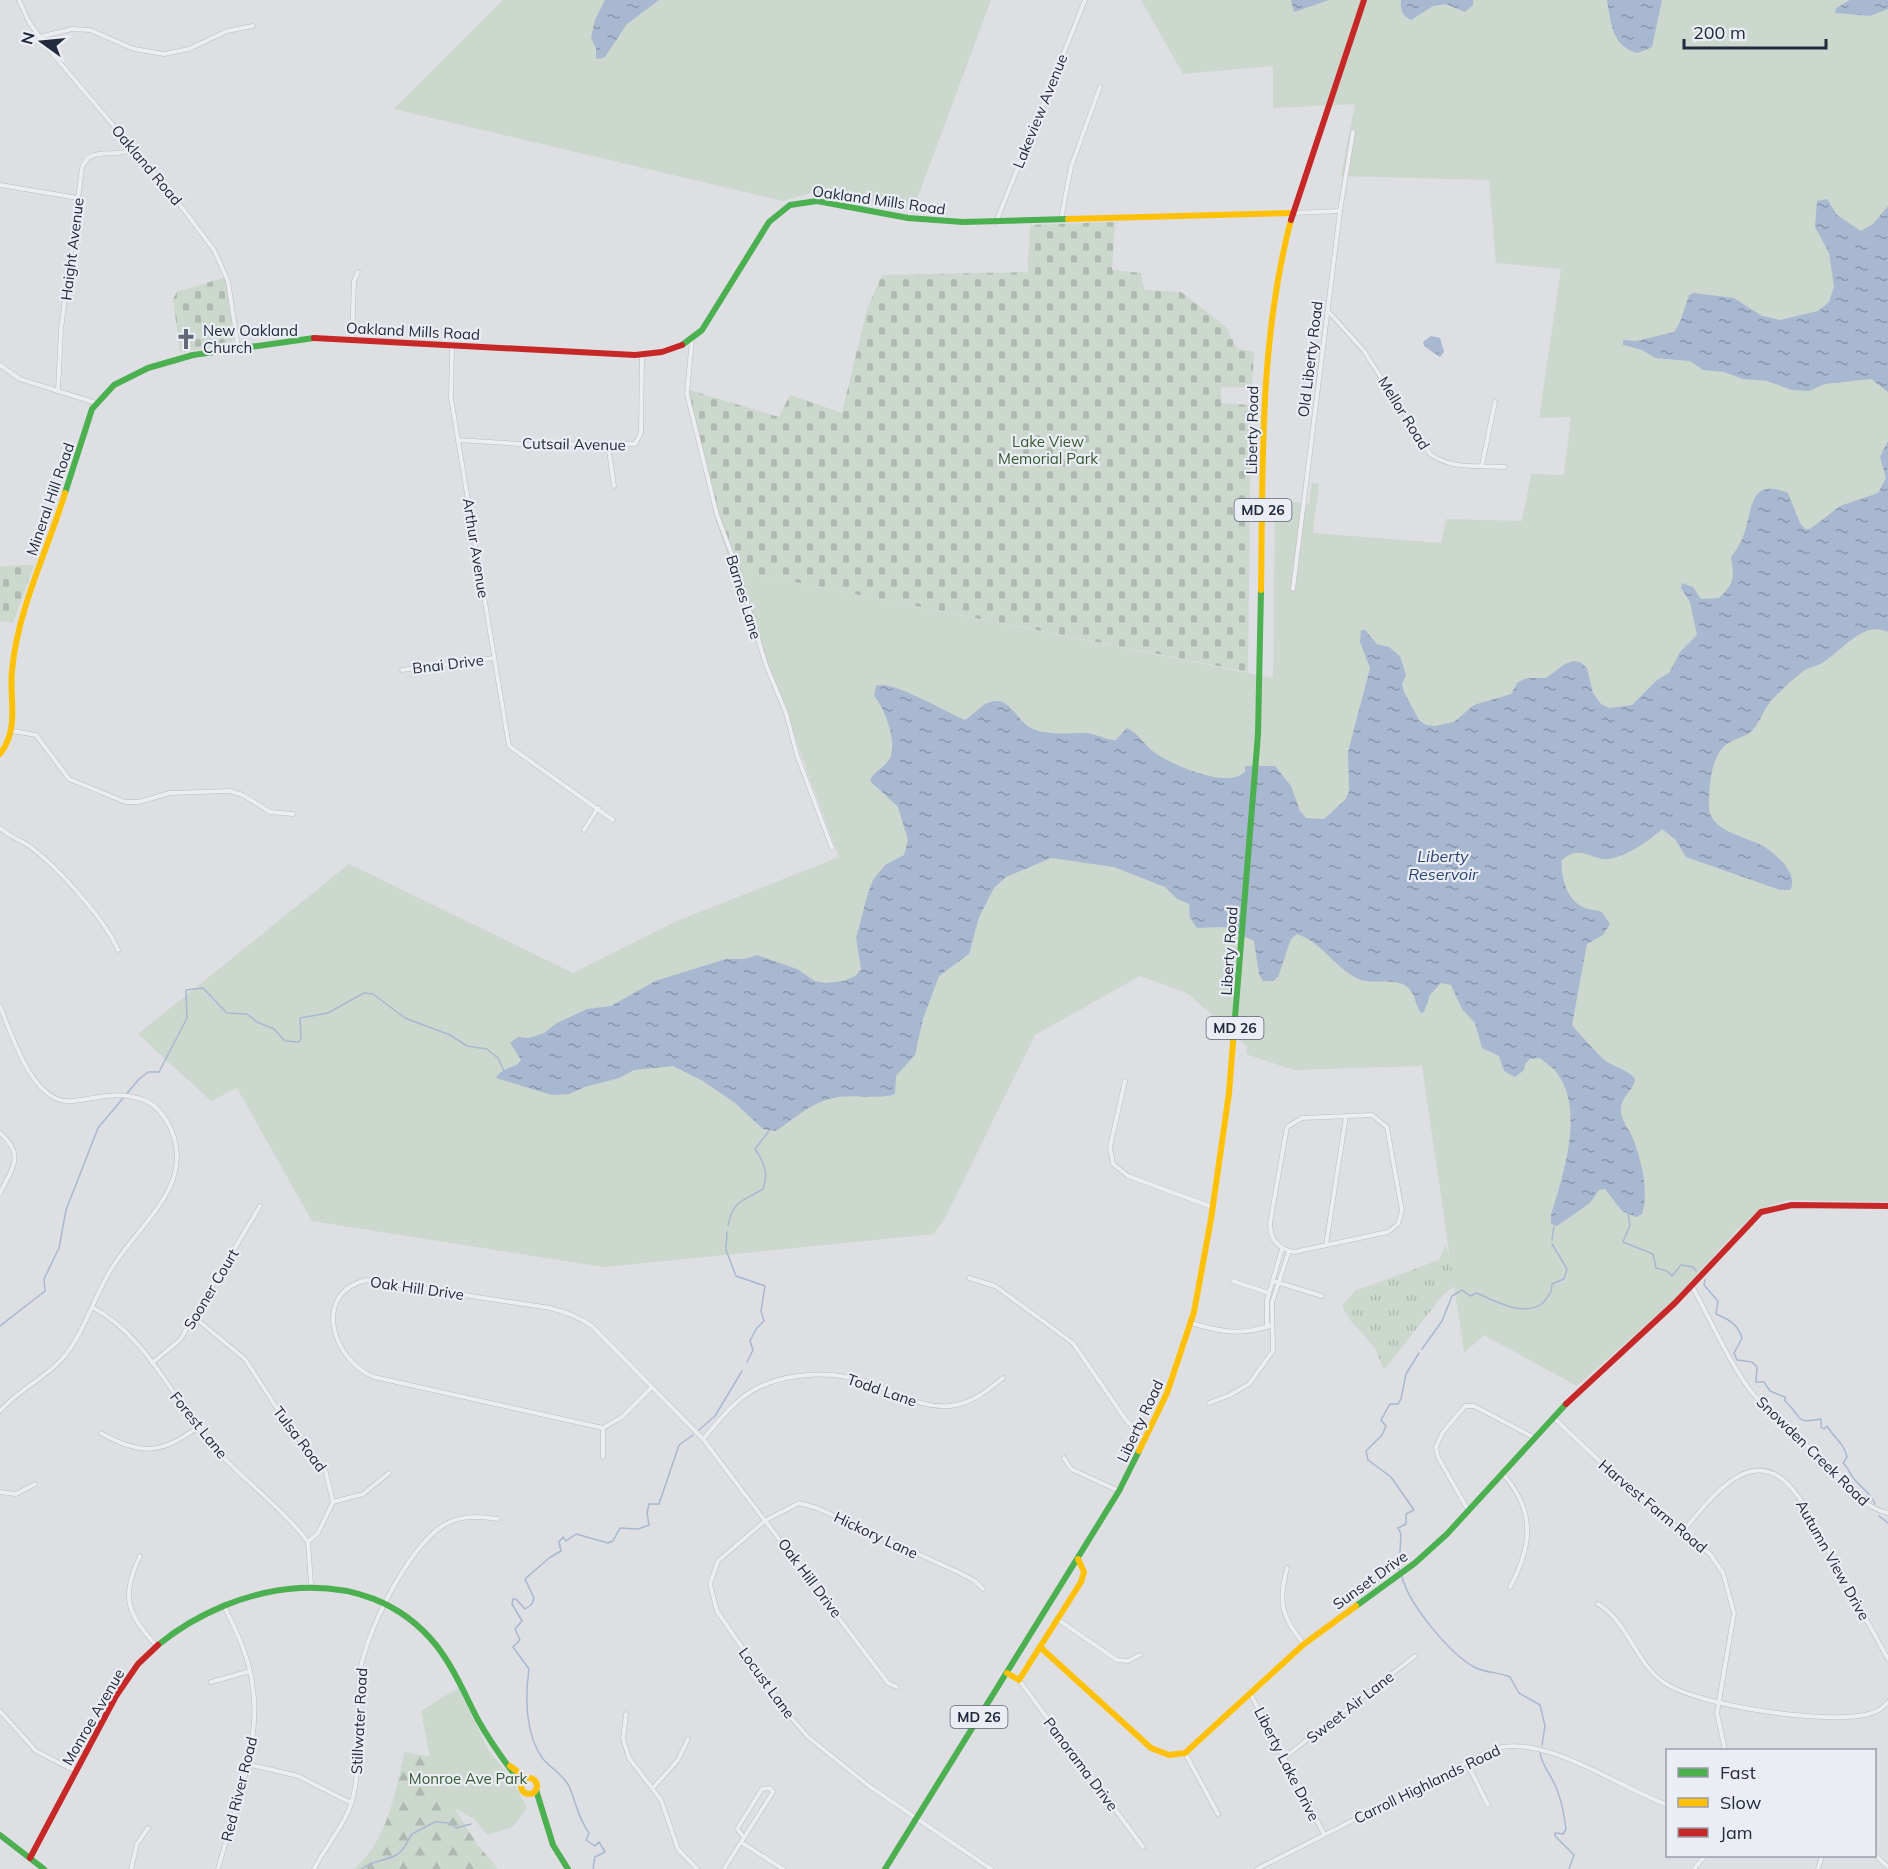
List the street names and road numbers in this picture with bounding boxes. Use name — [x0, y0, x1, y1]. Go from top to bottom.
street label: Lakeview Avenue — [1008, 51, 1072, 171]
street label: Oakland Road — [108, 121, 186, 209]
street label: Oakland Mills Road — [811, 181, 947, 219]
street label: Haight Avenue — [56, 197, 88, 301]
street label: Old Liberty Road — [1293, 300, 1327, 418]
street label: Oakland Mills Road — [345, 318, 481, 344]
street label: Mellor Road — [1374, 373, 1434, 453]
street label: Liberty Road — [1242, 385, 1262, 475]
street label: Cutsail Avenue — [522, 434, 626, 454]
street label: Mineral Hill Road — [22, 440, 78, 558]
street label: Arthur Avenue — [459, 497, 493, 599]
road number: MD 26 — [1234, 499, 1292, 521]
street label: Barnes Lane — [722, 553, 766, 641]
street label: Bnai Drive — [411, 650, 485, 678]
street label: Liberty Road — [1216, 906, 1242, 996]
road number: MD 26 — [1206, 1017, 1264, 1039]
street label: Sooner Court — [179, 1245, 243, 1333]
street label: Oak Hill Drive — [369, 1272, 465, 1304]
street label: Todd Lane — [845, 1369, 919, 1411]
street label: Liberty Road — [1113, 1377, 1167, 1465]
street label: Forest Lane — [166, 1388, 232, 1462]
street label: Snowden Creek Road — [1753, 1392, 1873, 1510]
street label: Tulsa Road — [269, 1402, 331, 1476]
street label: Harvest Farm Road — [1595, 1455, 1711, 1557]
street label: Autumn View Drive — [1792, 1496, 1874, 1624]
street label: Hickory Lane — [831, 1507, 921, 1563]
street label: Oak Hill Drive — [774, 1535, 846, 1621]
street label: Sunset Drive — [1329, 1547, 1411, 1613]
street label: Locust Lane — [735, 1644, 799, 1722]
street label: Monroe Avenue — [58, 1665, 128, 1769]
street label: Stillwater Road — [347, 1667, 371, 1775]
street label: Sweet Air Lane — [1302, 1667, 1398, 1747]
street label: Liberty Lake Drive — [1250, 1704, 1324, 1824]
road number: MD 26 — [950, 1706, 1008, 1728]
street label: Panorama Drive — [1040, 1713, 1122, 1815]
street label: Red River Road — [217, 1735, 261, 1843]
street label: Carroll Highlands Road — [1351, 1740, 1503, 1828]

